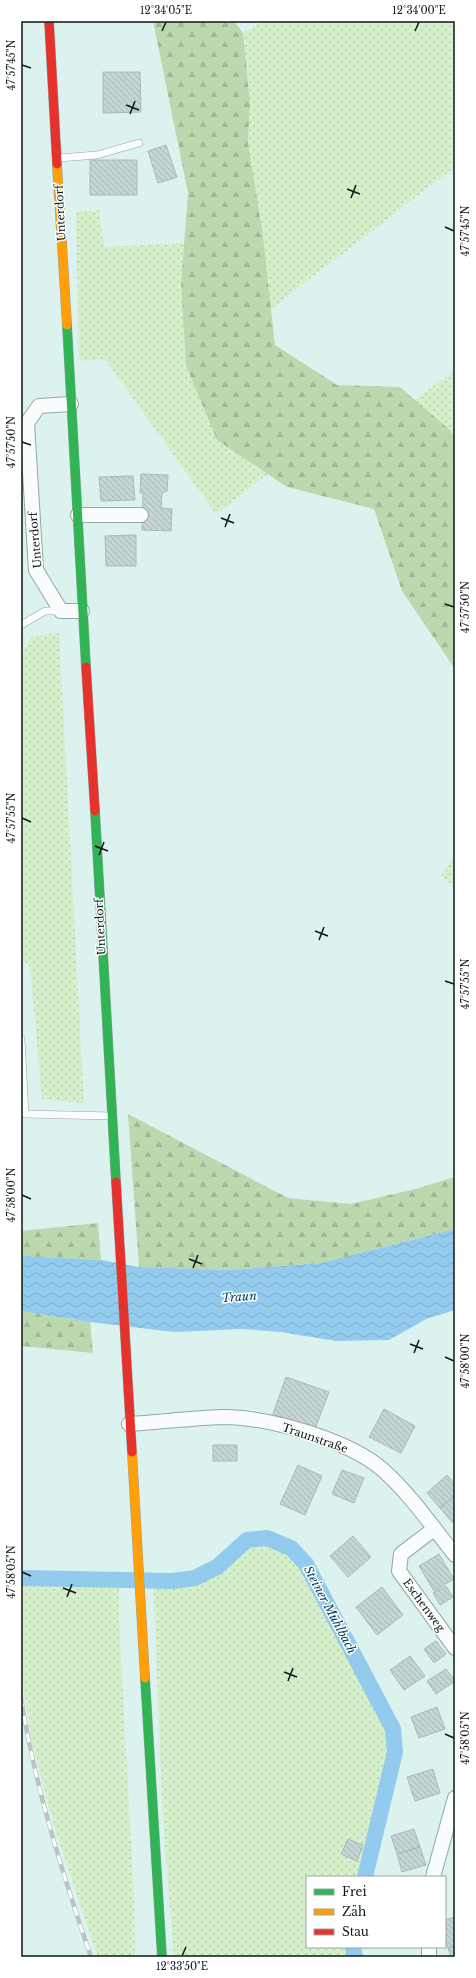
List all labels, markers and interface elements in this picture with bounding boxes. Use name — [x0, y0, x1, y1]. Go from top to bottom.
text: 12°34'05"E — [140, 4, 192, 17]
text: 12°34'00"E — [392, 4, 446, 17]
text: 47°57'45"N — [5, 40, 18, 90]
street label: Unterdorf — [51, 183, 68, 242]
text: 47°57'45"N — [459, 206, 472, 256]
text: 47°57'50"N — [5, 416, 18, 468]
street label: Unterdorf — [25, 510, 44, 569]
text: 47°57'50"N — [459, 581, 472, 633]
text: 47°57'55"N — [5, 793, 18, 843]
street label: Unterdorf — [91, 897, 108, 956]
text: 47°57'55"N — [459, 959, 472, 1009]
text: 47°58'00"N — [5, 1168, 18, 1222]
water label: Traun — [221, 1288, 258, 1305]
text: 47°58'00"N — [459, 1334, 472, 1388]
street label: Traunstraße — [280, 1420, 350, 1456]
text: 47°58'05"N — [5, 1545, 18, 1599]
water label: Steiner Mühlbach — [301, 1563, 360, 1656]
street label: Eschenweg — [400, 1576, 448, 1635]
text: 47°58'05"N — [459, 1711, 472, 1765]
legend — [306, 1876, 446, 1948]
text: Frei — [342, 1884, 367, 1899]
text: Zäh — [342, 1904, 366, 1919]
text: Stau — [342, 1924, 369, 1939]
text: 12°33'50"E — [156, 1960, 208, 1973]

